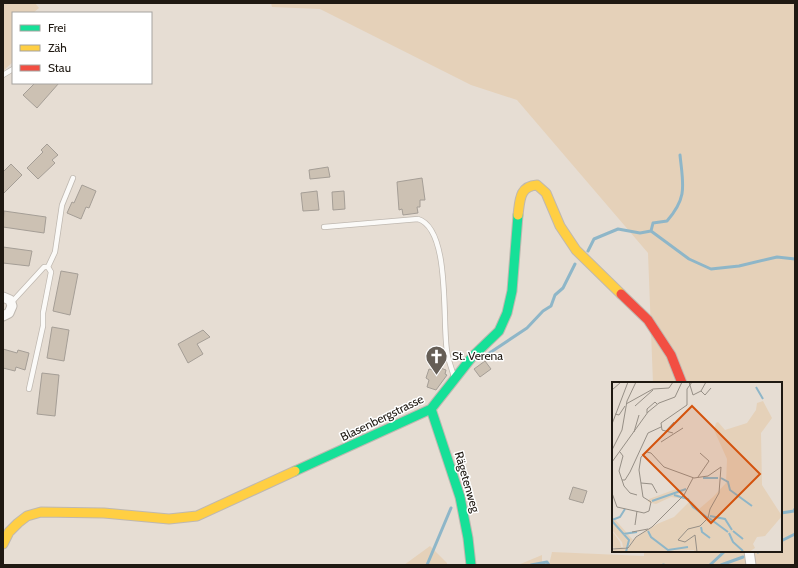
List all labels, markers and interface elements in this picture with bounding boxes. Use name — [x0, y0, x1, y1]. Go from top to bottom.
legend — [12, 12, 152, 84]
text: Frei — [48, 20, 66, 35]
text: Zäh — [48, 40, 67, 55]
text: Stau — [48, 60, 71, 75]
church icon: St. Verena — [424, 343, 450, 376]
place label: St. Verena — [452, 348, 503, 363]
inset map — [612, 382, 782, 552]
street label: Blasenbergstrasse — [338, 391, 426, 444]
street label: Rägetenweg — [452, 450, 484, 515]

